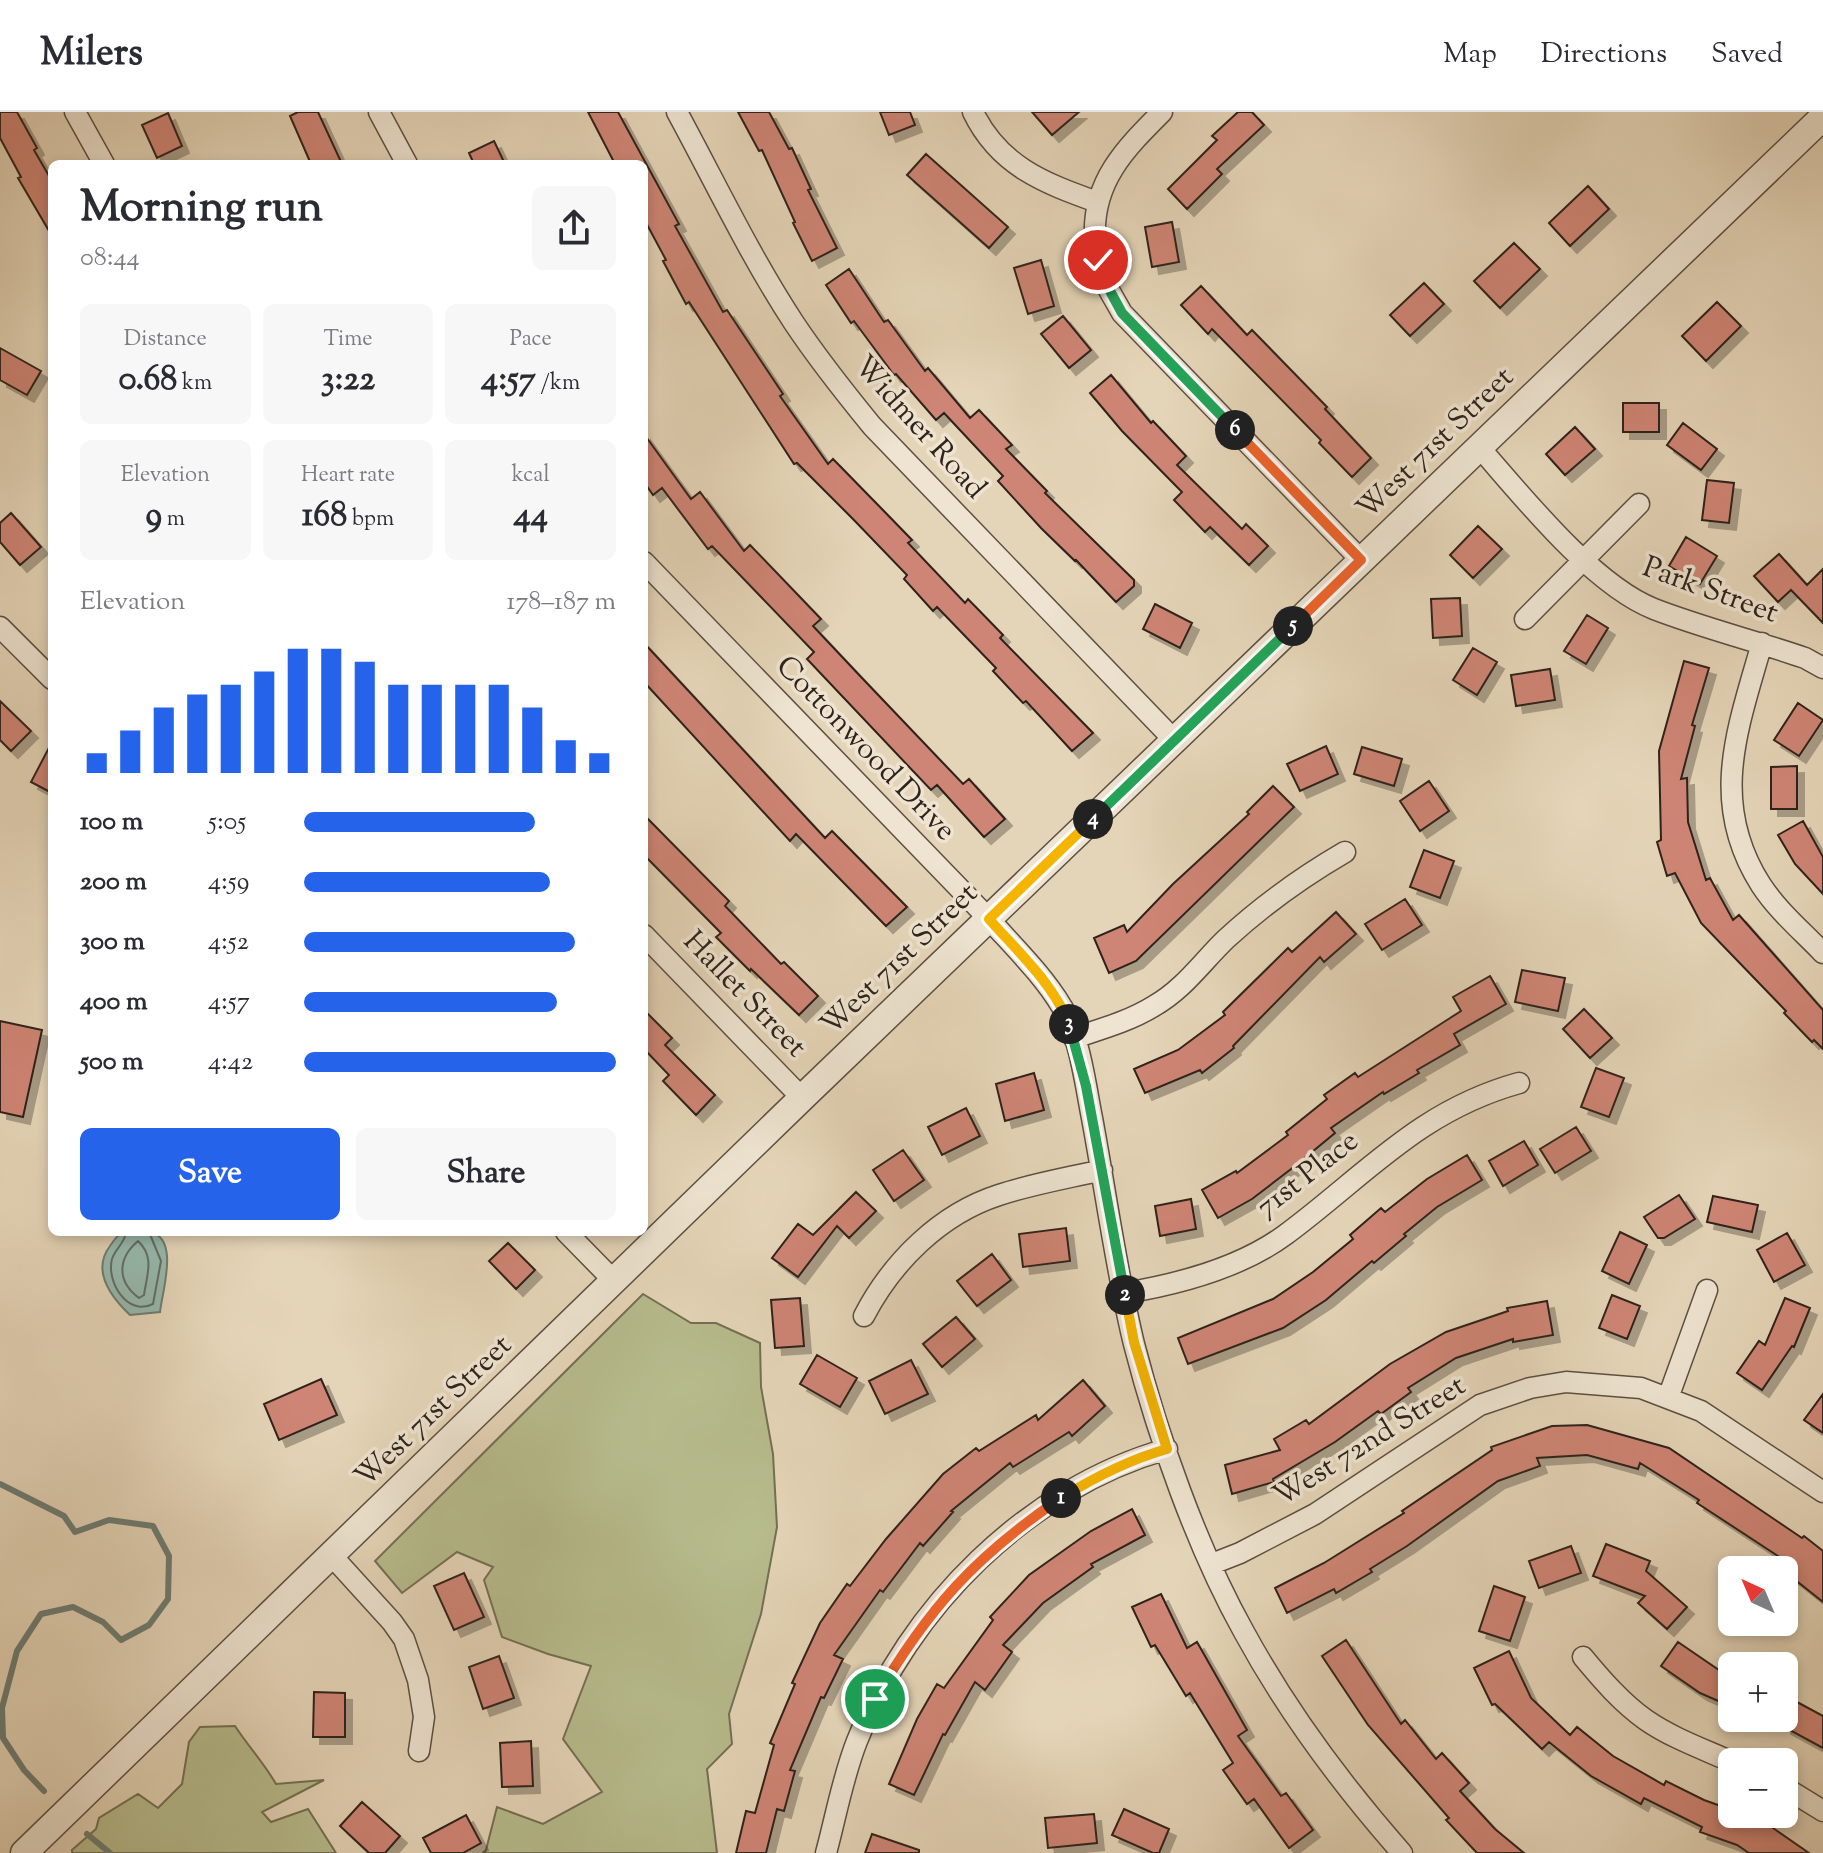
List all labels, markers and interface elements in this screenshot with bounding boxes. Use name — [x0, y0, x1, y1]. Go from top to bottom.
text: Milers — [40, 28, 143, 82]
text: Map — [1443, 35, 1497, 75]
text: Directions — [1541, 35, 1667, 75]
text: Saved — [1711, 35, 1783, 75]
text: Morning run — [80, 178, 323, 241]
button: share — [532, 186, 616, 270]
pin — [1064, 226, 1132, 294]
icon: check — [1076, 238, 1120, 282]
text: 08:44 — [80, 240, 140, 277]
text: Distance — [124, 324, 207, 356]
text: Time — [324, 324, 372, 356]
text: Pace — [510, 324, 552, 356]
street label: Widmer Road — [843, 347, 995, 509]
text: 0.68 — [118, 356, 177, 405]
text: 3:22 — [321, 356, 375, 405]
text: 4:57 — [481, 356, 536, 405]
street label: West 71st Street — [1348, 358, 1524, 530]
text: km — [177, 368, 212, 400]
text: /km — [536, 368, 580, 400]
pin: 6 — [1215, 410, 1255, 450]
text: 6 — [1230, 414, 1240, 446]
text: Elevation — [121, 460, 210, 492]
text: Heart rate — [301, 460, 395, 492]
text: kcal — [512, 460, 550, 492]
text: 9 — [146, 492, 162, 541]
text: 168 — [302, 492, 347, 541]
text: 44 — [514, 492, 548, 541]
text: m — [162, 504, 185, 536]
text: bpm — [347, 504, 394, 536]
street label: Park Street — [1636, 547, 1784, 635]
text: Elevation — [80, 584, 185, 621]
text: 178–187 m — [506, 584, 616, 621]
pin: 5 — [1273, 606, 1313, 646]
text: 5 — [1289, 610, 1297, 642]
street label: Cottonwood Drive — [765, 647, 965, 851]
pin: 4 — [1073, 799, 1113, 839]
text: 4 — [1087, 803, 1099, 835]
text: 100 m — [80, 804, 143, 841]
text: 5:05 — [208, 804, 246, 841]
text: 200 m — [80, 864, 147, 901]
text: 4:59 — [208, 864, 249, 901]
street label: West 71st Street — [812, 874, 988, 1046]
street label: Hallet Street — [672, 922, 816, 1068]
text: 300 m — [80, 924, 145, 961]
text: 4:52 — [208, 924, 249, 961]
text: 400 m — [80, 984, 147, 1021]
text: 4:57 — [208, 984, 250, 1021]
pin: 3 — [1049, 1004, 1089, 1044]
text: 3 — [1065, 1008, 1073, 1040]
text: 500 m — [80, 1044, 143, 1081]
text: 4:42 — [208, 1044, 253, 1081]
street label: 71st Place — [1248, 1121, 1368, 1229]
button: Save — [80, 1128, 340, 1220]
button: Share — [356, 1128, 616, 1220]
pin: 2 — [1105, 1275, 1145, 1315]
text: 2 — [1120, 1279, 1130, 1311]
street label: West 71st Street — [346, 1326, 522, 1498]
street label: West 72nd Street — [1265, 1366, 1475, 1518]
pin: 1 — [1041, 1478, 1081, 1518]
text: 1 — [1057, 1482, 1065, 1514]
north arrow — [1718, 1556, 1798, 1636]
map controls — [1718, 1556, 1798, 1828]
button: + — [1718, 1652, 1798, 1732]
pin — [841, 1665, 909, 1733]
icon: arrive — [853, 1677, 897, 1721]
button: − — [1718, 1748, 1798, 1828]

